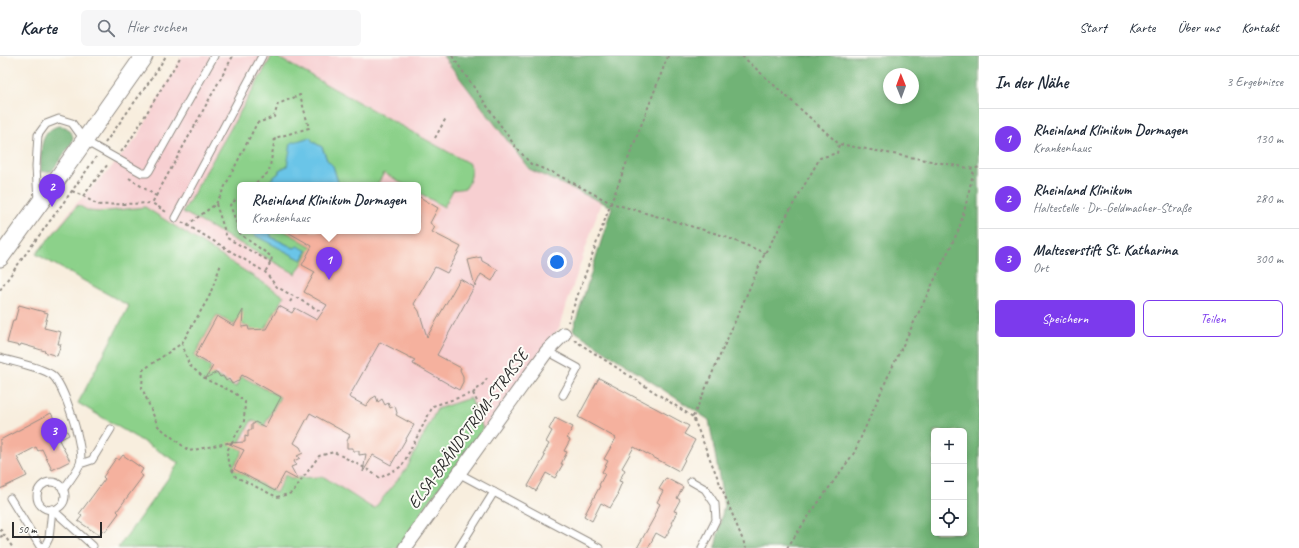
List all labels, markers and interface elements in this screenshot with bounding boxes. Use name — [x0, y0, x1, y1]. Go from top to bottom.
search box — [81, 10, 361, 46]
text: Karte — [20, 16, 57, 40]
icon: search — [95, 17, 117, 39]
text: Hier suchen — [127, 18, 187, 37]
text: Start — [1079, 19, 1107, 36]
text: Karte — [1129, 19, 1155, 36]
text: Über uns — [1177, 19, 1219, 36]
text: Kontakt — [1241, 19, 1279, 36]
north arrow — [883, 68, 919, 104]
text: In der Nähe — [995, 72, 1068, 93]
text: 3 Ergebnisse — [1227, 74, 1283, 90]
text: Rheinland Klinikum Dormagen — [1033, 121, 1187, 140]
text: 1 — [1005, 131, 1011, 147]
text: 130 m — [1255, 131, 1283, 147]
text: Krankenhaus — [1033, 140, 1091, 156]
pin: 2 — [39, 174, 65, 207]
text: Rheinland Klinikum — [1033, 181, 1131, 200]
popup — [237, 182, 421, 234]
text: Rheinland Klinikum Dormagen — [252, 191, 406, 210]
text: 2 — [1005, 191, 1011, 207]
text: 280 m — [1255, 191, 1283, 207]
text: Haltestelle · Dr.-Geldmacher-Straße — [1033, 200, 1191, 216]
text: Krankenhaus — [252, 210, 310, 226]
text: Malteserstift St. Katharina — [1033, 241, 1177, 260]
pin: 1 — [316, 247, 342, 280]
text: 3 — [1005, 251, 1011, 267]
text: 300 m — [1255, 251, 1283, 267]
your location — [547, 252, 567, 272]
text: Ort — [1033, 260, 1048, 276]
button: Speichern — [995, 300, 1135, 337]
button: Teilen — [1143, 300, 1283, 337]
street label: ELSA-BRÄNDSTRÖM-STRASSE — [403, 343, 534, 513]
pin: 3 — [41, 418, 67, 451]
map controls — [931, 428, 967, 536]
button: + — [931, 428, 967, 464]
button: − — [931, 464, 967, 500]
button: locate — [931, 500, 967, 536]
scale bar — [12, 520, 102, 539]
text: 50 m — [18, 522, 37, 536]

